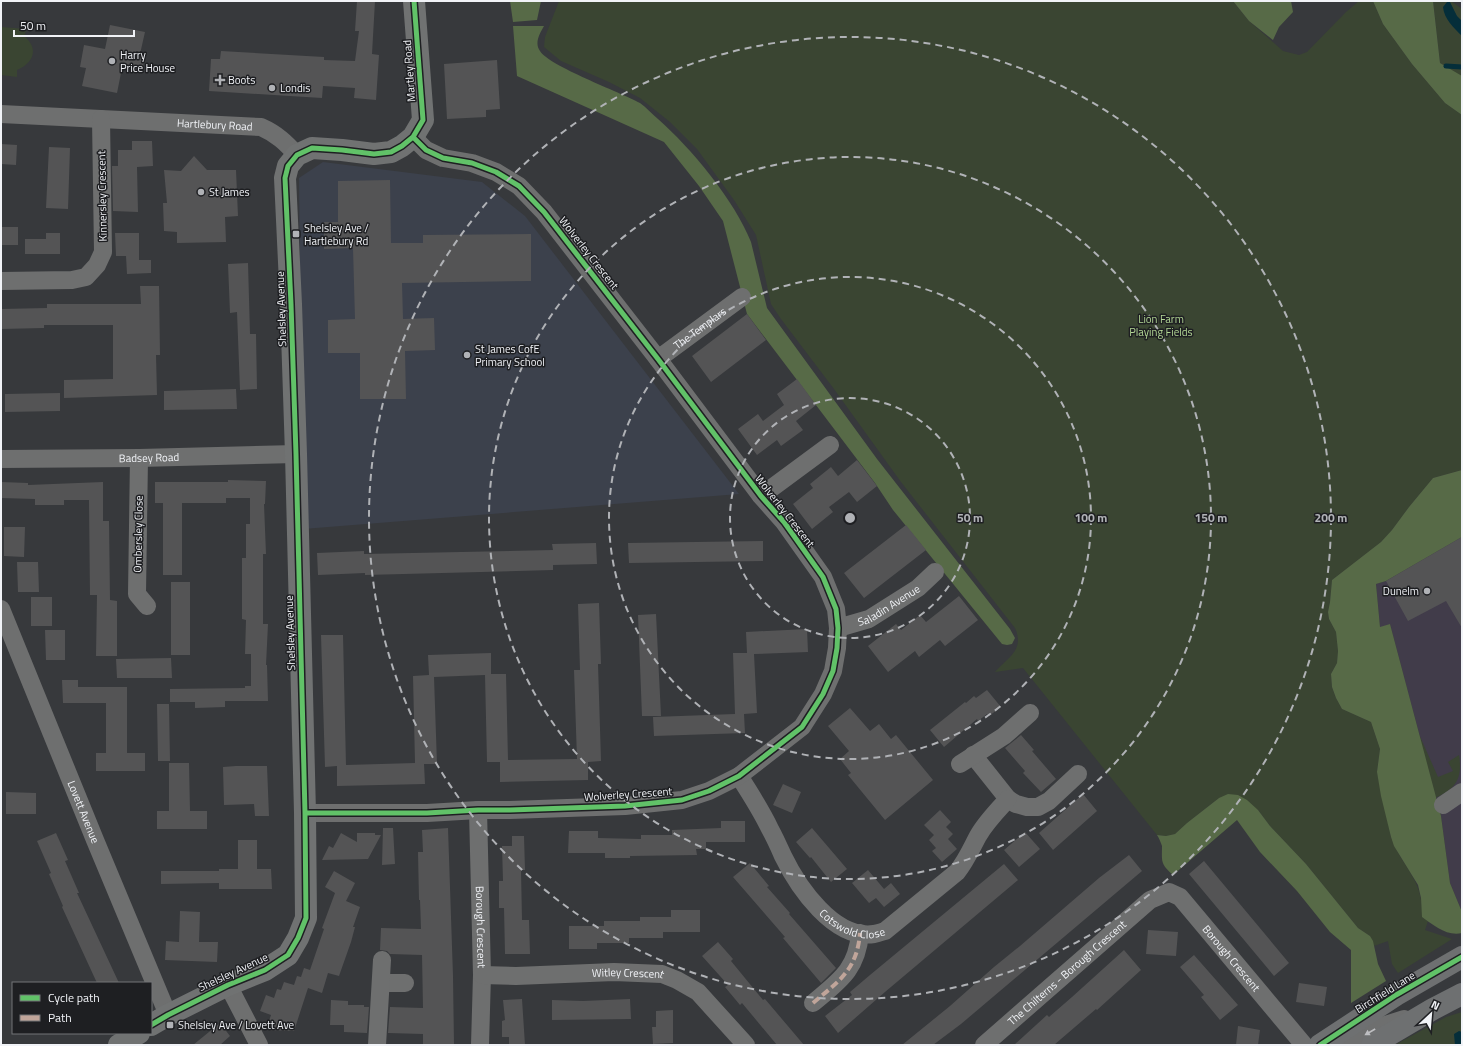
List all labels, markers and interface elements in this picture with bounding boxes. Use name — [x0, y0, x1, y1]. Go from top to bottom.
scale bar — [14, 12, 134, 38]
text: 50 m — [20, 16, 46, 35]
street label: Martley Road — [399, 39, 419, 102]
place label: Harry Price House — [120, 47, 176, 76]
marker: Harry Price House — [107, 56, 117, 66]
place label: Boots — [228, 72, 255, 88]
marker: Boots — [215, 75, 225, 85]
place label: Londis — [280, 80, 310, 96]
marker: Londis — [267, 83, 277, 93]
street label: Hartlebury Road — [176, 115, 253, 135]
street label: Kinnersley Crescent — [93, 150, 111, 242]
place label: St James — [209, 184, 250, 200]
marker: St James — [196, 187, 206, 197]
street label: Wolverley Crescent — [555, 213, 623, 293]
place label: Shelsley Ave / Hartlebury Rd — [304, 220, 369, 249]
marker: Shelsley Ave / Hartlebury Rd — [291, 229, 301, 239]
street label: Shelsley Avenue — [272, 271, 290, 347]
street label: The Templars — [670, 303, 730, 353]
park label: Lion Farm Playing Fields — [1129, 311, 1193, 340]
place label: St James CofE Primary School — [475, 341, 545, 370]
marker: St James CofE Primary School — [462, 350, 472, 360]
street label: Badsey Road — [119, 449, 180, 466]
street label: Wolverley Crescent — [751, 471, 819, 551]
street label: Ombersley Close — [129, 495, 147, 573]
text: 50 m — [957, 508, 983, 527]
text: 100 m — [1075, 508, 1107, 527]
text: 150 m — [1195, 508, 1227, 527]
text: 200 m — [1315, 508, 1347, 527]
centre of rings — [843, 511, 857, 525]
street label: Saladin Avenue — [856, 580, 924, 630]
place label: Dunelm — [1383, 583, 1419, 599]
marker: Dunelm — [1422, 586, 1432, 596]
street label: Shelsley Avenue — [281, 595, 299, 671]
street label: Lovett Avenue — [64, 778, 104, 846]
street label: Wolverley Crescent — [583, 783, 673, 805]
street label: Borough Crescent — [472, 886, 490, 968]
street label: Cotswold Close — [816, 905, 887, 943]
street label: The Chilterns - Borough Crescent — [1004, 916, 1130, 1029]
street label: Borough Crescent — [1199, 922, 1264, 995]
street label: Shelsley Avenue — [196, 949, 271, 995]
street label: Witley Crescent — [591, 964, 667, 982]
street label: Birchfield Lane — [1352, 967, 1419, 1017]
legend — [12, 982, 152, 1034]
text: Cycle path — [48, 988, 100, 1007]
north arrow — [1411, 994, 1451, 1034]
text: N — [1428, 996, 1442, 1014]
text: Path — [48, 1008, 72, 1027]
place label: Shelsley Ave / Lovett Ave — [178, 1017, 295, 1033]
marker: Shelsley Ave / Lovett Ave — [165, 1020, 175, 1030]
one-way arrow — [1364, 1029, 1376, 1035]

